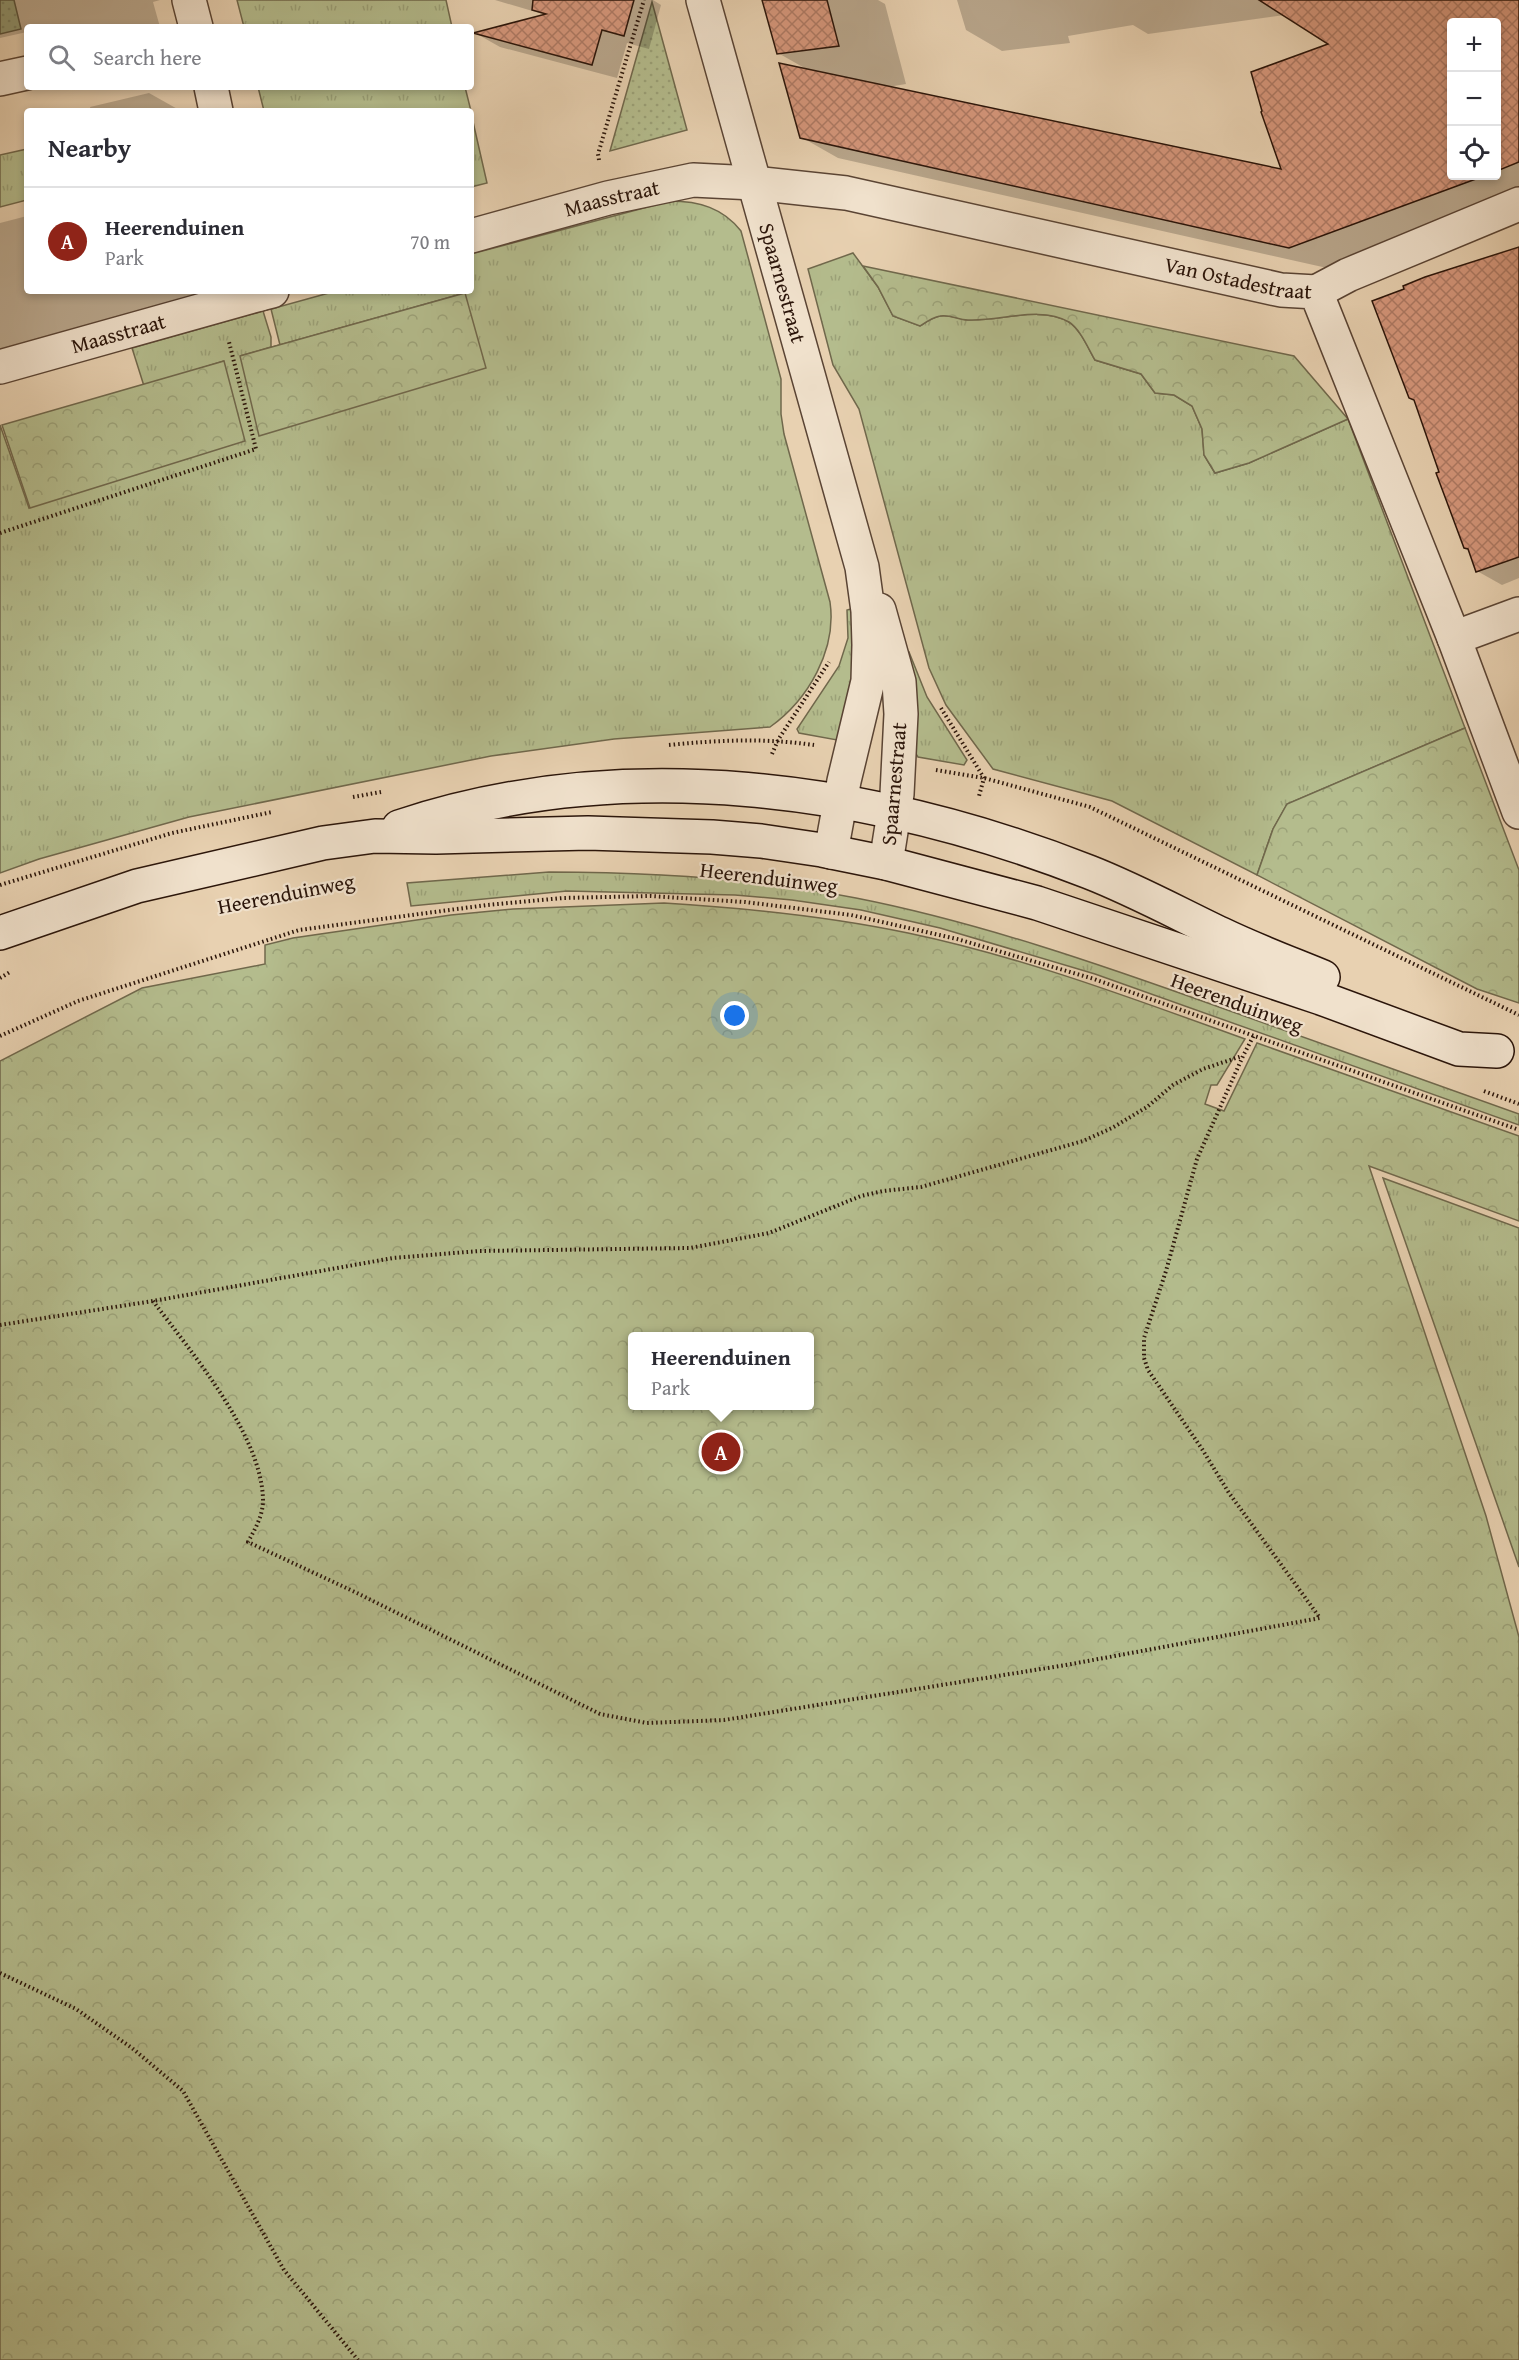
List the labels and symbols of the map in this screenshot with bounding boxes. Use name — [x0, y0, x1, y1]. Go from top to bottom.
street label: Maasstraat — [561, 171, 663, 224]
street label: Spaarnestraat — [751, 219, 815, 347]
street label: Van Ostadestraat — [1161, 248, 1313, 307]
street label: Maasstraat — [67, 305, 170, 361]
street label: Spaarnestraat — [873, 721, 914, 847]
street label: Heerenduinweg — [698, 854, 840, 901]
street label: Heerenduinweg — [215, 865, 357, 922]
street label: Heerenduinweg — [1167, 964, 1308, 1041]
your location — [720, 1001, 749, 1030]
pin: A — [702, 1430, 740, 1474]

